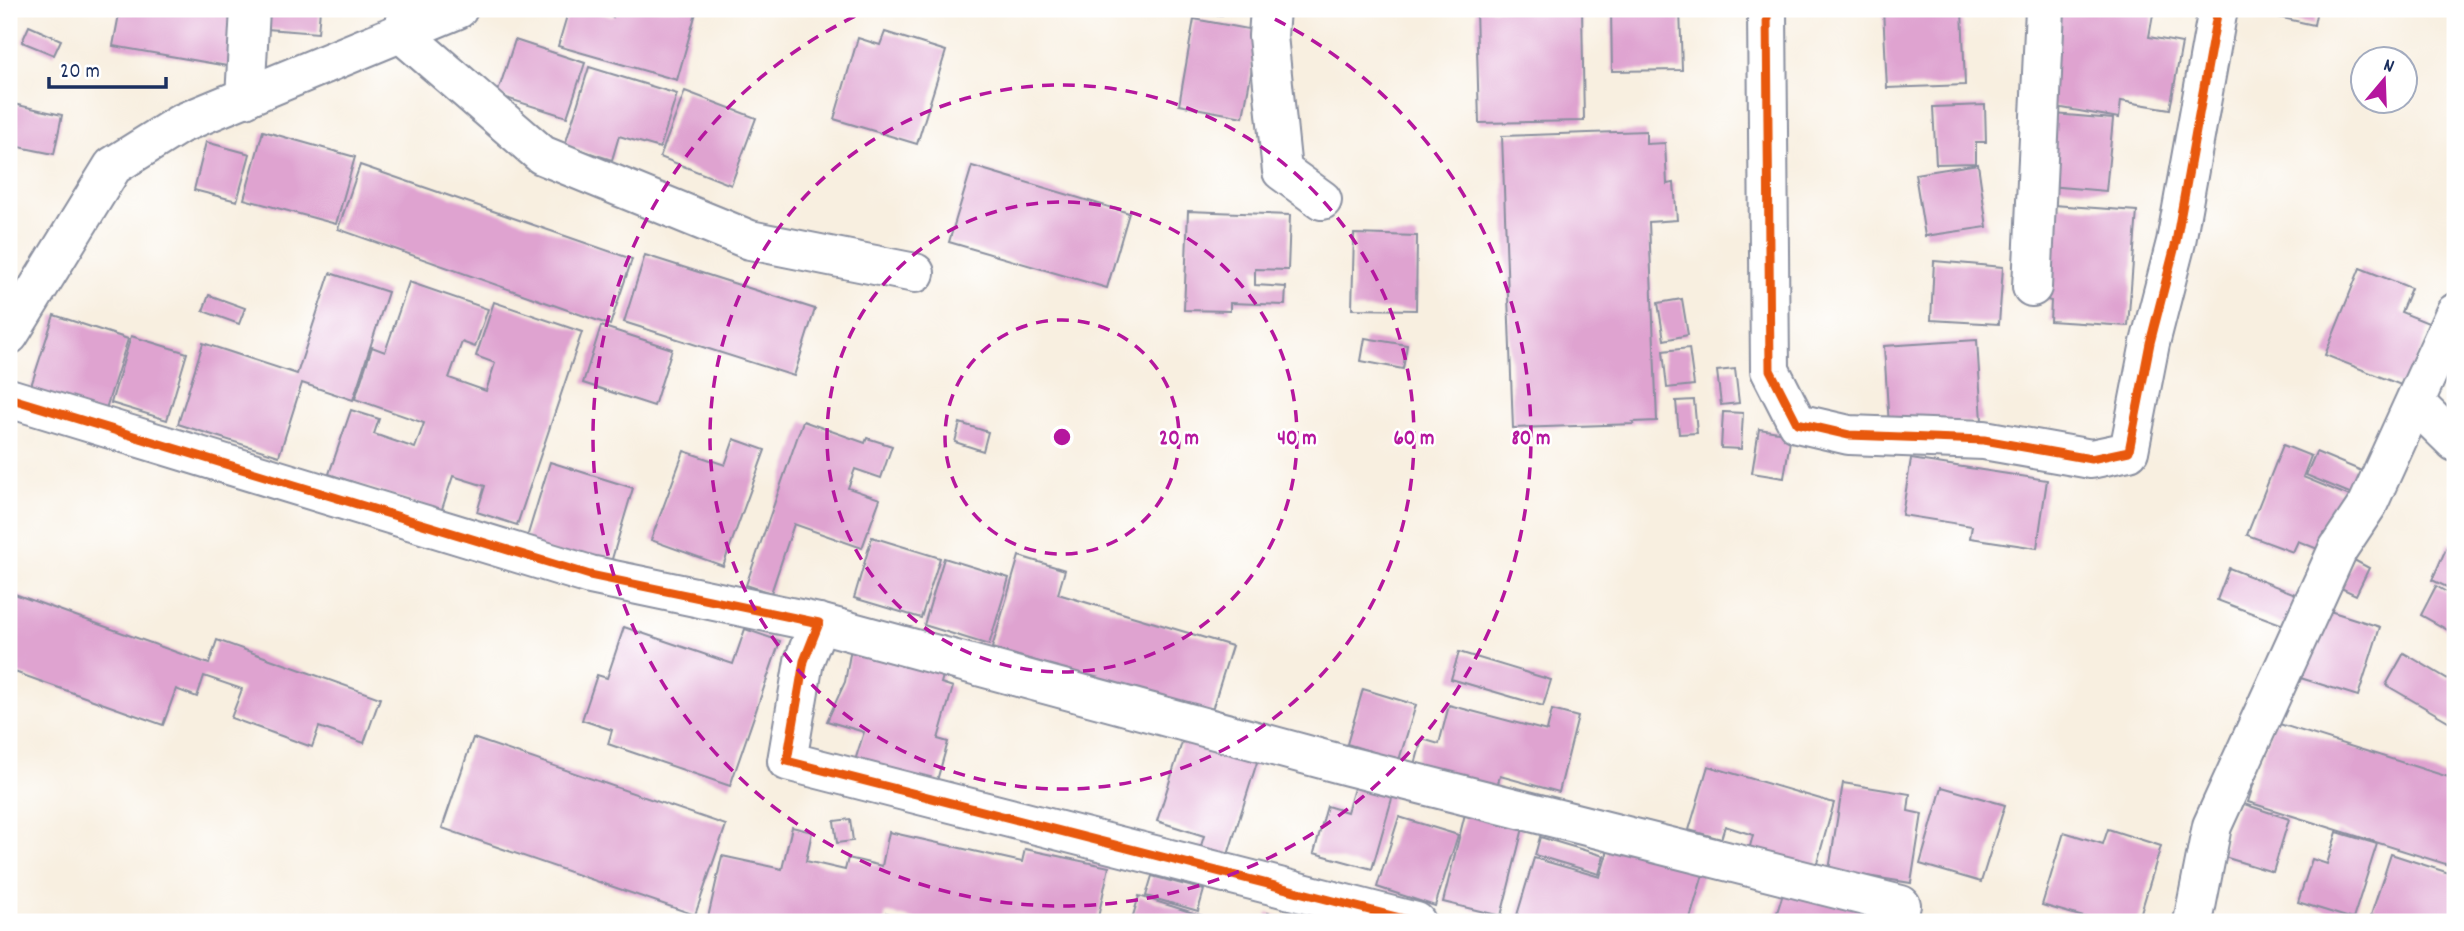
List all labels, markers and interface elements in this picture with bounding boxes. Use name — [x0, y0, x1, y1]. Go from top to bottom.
scale bar — [49, 46, 166, 90]
north arrow — [2348, 46, 2418, 116]
text: N — [2380, 53, 2397, 82]
text: 20 m — [60, 58, 100, 88]
centre of rings — [1050, 425, 1074, 449]
text: 20 m — [1159, 425, 1199, 455]
text: 40 m — [1277, 425, 1317, 455]
text: 60 m — [1394, 425, 1434, 455]
text: 80 m — [1511, 425, 1551, 455]

